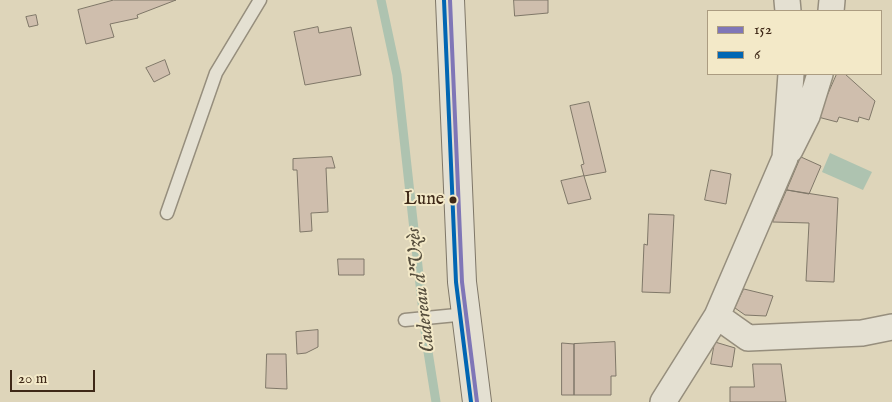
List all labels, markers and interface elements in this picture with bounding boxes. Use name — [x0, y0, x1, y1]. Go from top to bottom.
legend — [707, 10, 882, 75]
text: 152 — [754, 20, 772, 39]
text: 6 — [754, 45, 760, 64]
place label: Lune — [404, 189, 444, 211]
marker: Lune — [448, 195, 458, 205]
water label: Cadereau d'Uzès — [402, 226, 442, 354]
scale bar — [12, 360, 98, 392]
text: 20 m — [18, 369, 47, 388]

